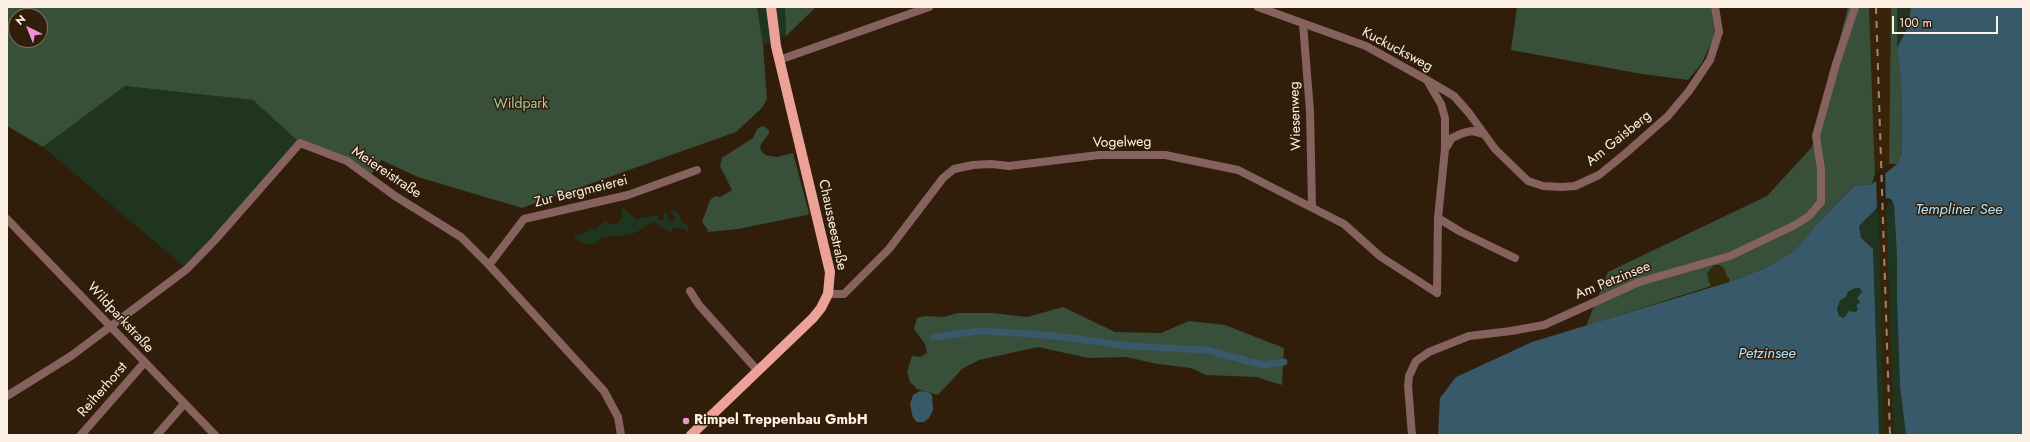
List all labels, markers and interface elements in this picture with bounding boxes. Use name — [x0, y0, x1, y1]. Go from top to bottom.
north arrow — [8, 8, 48, 48]
scale bar — [1894, 8, 2000, 34]
text: N — [12, 11, 29, 29]
text: 100 m — [1899, 14, 1932, 32]
street label: Kuckucksweg — [1359, 24, 1435, 76]
street label: Wiesenweg — [1286, 81, 1306, 151]
park label: Wildpark — [494, 97, 548, 113]
street label: Am Gaisberg — [1583, 108, 1655, 170]
street label: Vogelweg — [1093, 134, 1151, 152]
street label: Meiereistraße — [348, 144, 424, 202]
street label: Zur Bergmeierei — [533, 172, 629, 212]
street label: Chausseestraße — [814, 178, 850, 272]
water label: Templiner See — [1915, 201, 2003, 219]
street label: Am Petzinsee — [1573, 258, 1653, 304]
street label: Wildparkstraße — [83, 279, 157, 357]
water label: Petzinsee — [1738, 345, 1796, 363]
street label: Reiherhorst — [75, 359, 131, 421]
place label: Rimpel Treppenbau GmbH — [694, 413, 868, 429]
marker: Rimpel Treppenbau GmbH — [681, 416, 691, 426]

